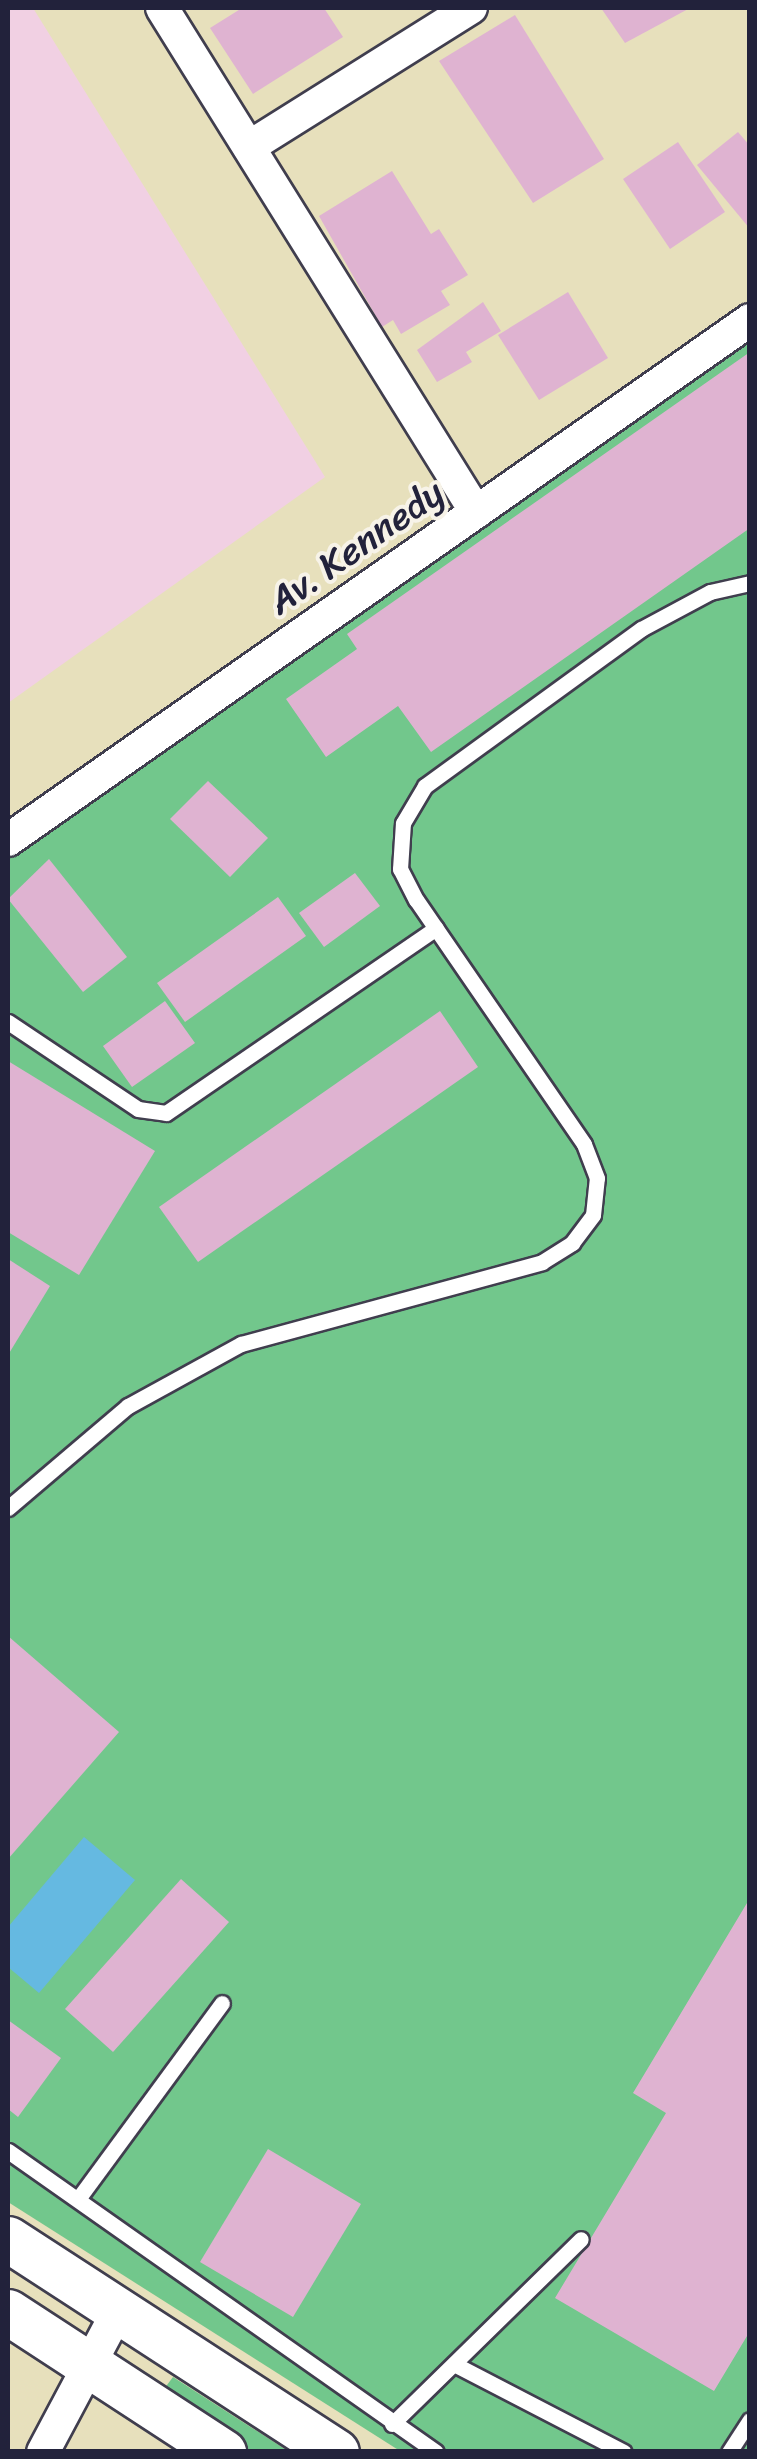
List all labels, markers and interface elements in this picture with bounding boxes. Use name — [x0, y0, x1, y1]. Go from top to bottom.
street label: Av. Kennedy — [259, 470, 453, 624]

